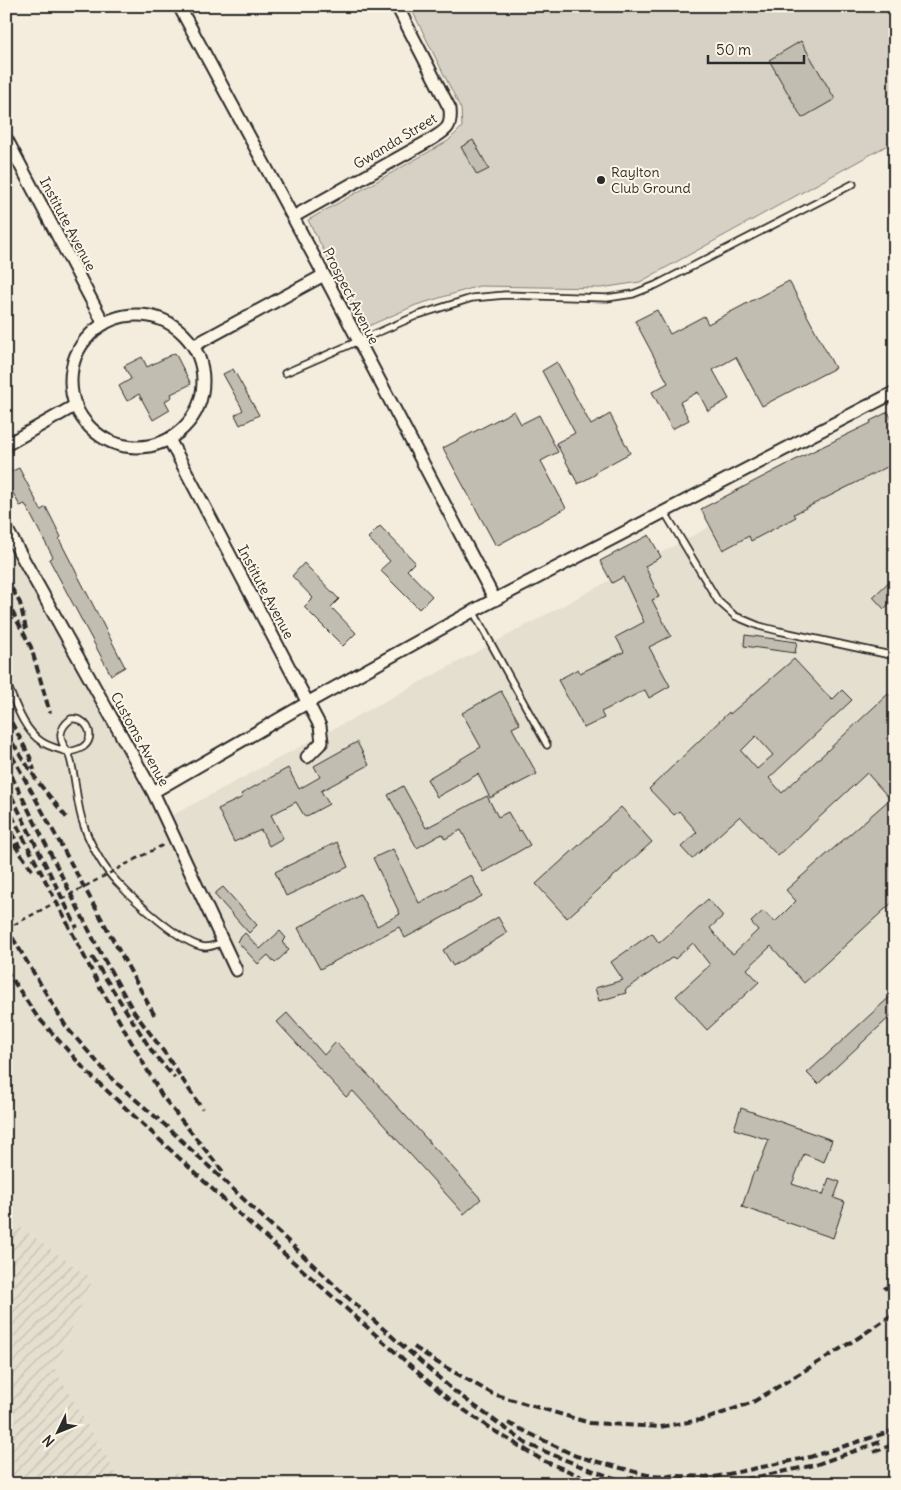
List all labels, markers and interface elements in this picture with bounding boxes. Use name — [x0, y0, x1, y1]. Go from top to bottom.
scale bar — [708, 32, 805, 64]
text: 50 m — [716, 40, 751, 59]
street label: Gwanda Street — [350, 109, 440, 173]
place label: Raylton Club Ground — [611, 163, 691, 197]
street label: Institute Avenue — [36, 174, 100, 274]
marker: Raylton Club Ground — [595, 174, 607, 186]
street label: Prospect Avenue — [319, 245, 383, 347]
street label: Institute Avenue — [234, 542, 298, 642]
street label: Customs Avenue — [107, 689, 173, 789]
north arrow — [32, 1408, 82, 1458]
text: N — [39, 1431, 58, 1451]

